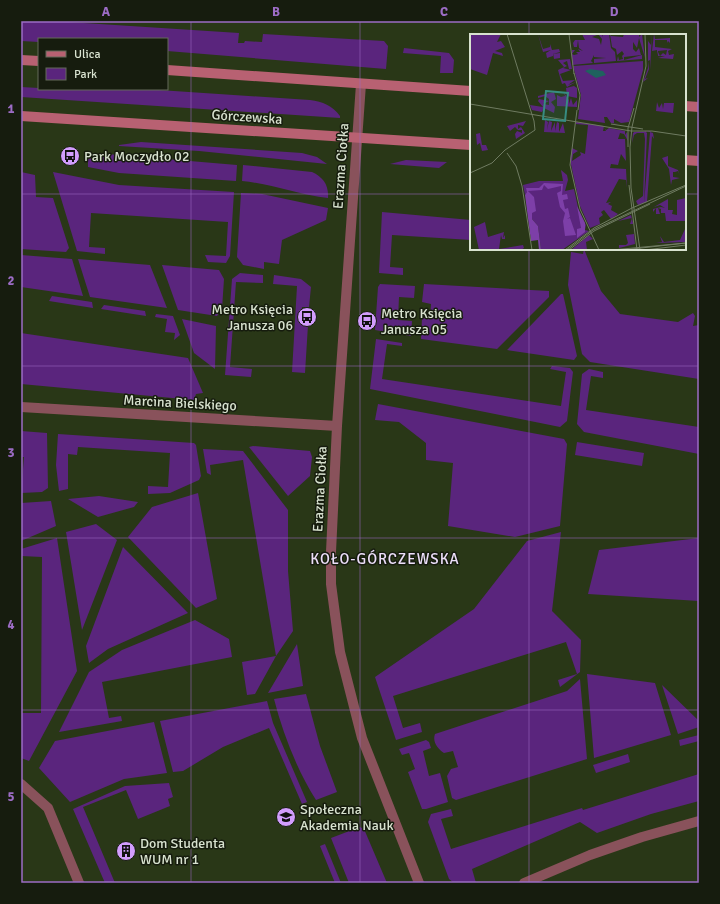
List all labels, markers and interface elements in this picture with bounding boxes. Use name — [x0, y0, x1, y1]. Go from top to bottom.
text: A — [102, 4, 111, 20]
text: B — [272, 4, 280, 20]
text: C — [440, 4, 448, 20]
text: D — [610, 4, 619, 20]
inset map — [470, 34, 686, 250]
legend — [38, 38, 168, 90]
text: Ulica — [74, 47, 101, 62]
text: Park — [74, 67, 97, 82]
text: 1 — [7, 101, 15, 117]
street label: Górczewska — [211, 106, 283, 128]
street label: Erazma Ciołka — [330, 123, 352, 209]
bus stop icon: Park Moczydło 02 — [59, 145, 81, 167]
place label: Park Moczydło 02 — [84, 148, 189, 165]
text: 2 — [7, 273, 15, 289]
place label: Metro Księcia Janusza 06 — [212, 301, 293, 334]
place label: Metro Księcia Janusza 05 — [381, 305, 462, 338]
bus stop icon: Metro Księcia Janusza 06 — [296, 306, 318, 328]
bus stop icon: Metro Księcia Janusza 05 — [356, 310, 378, 332]
street label: Marcina Bielskiego — [123, 392, 237, 414]
text: 3 — [7, 445, 15, 461]
street label: Erazma Ciołka — [309, 446, 331, 532]
district label: KOŁO-GÓRCZEWSKA — [310, 549, 460, 568]
text: 4 — [7, 617, 15, 633]
text: 5 — [7, 789, 15, 805]
place label: Społeczna Akademia Nauk — [300, 801, 393, 834]
school or university icon: Społeczna Akademia Nauk — [275, 806, 297, 828]
place label: Dom Studenta WUM nr 1 — [140, 835, 225, 868]
building icon: Dom Studenta WUM nr 1 — [115, 840, 137, 862]

